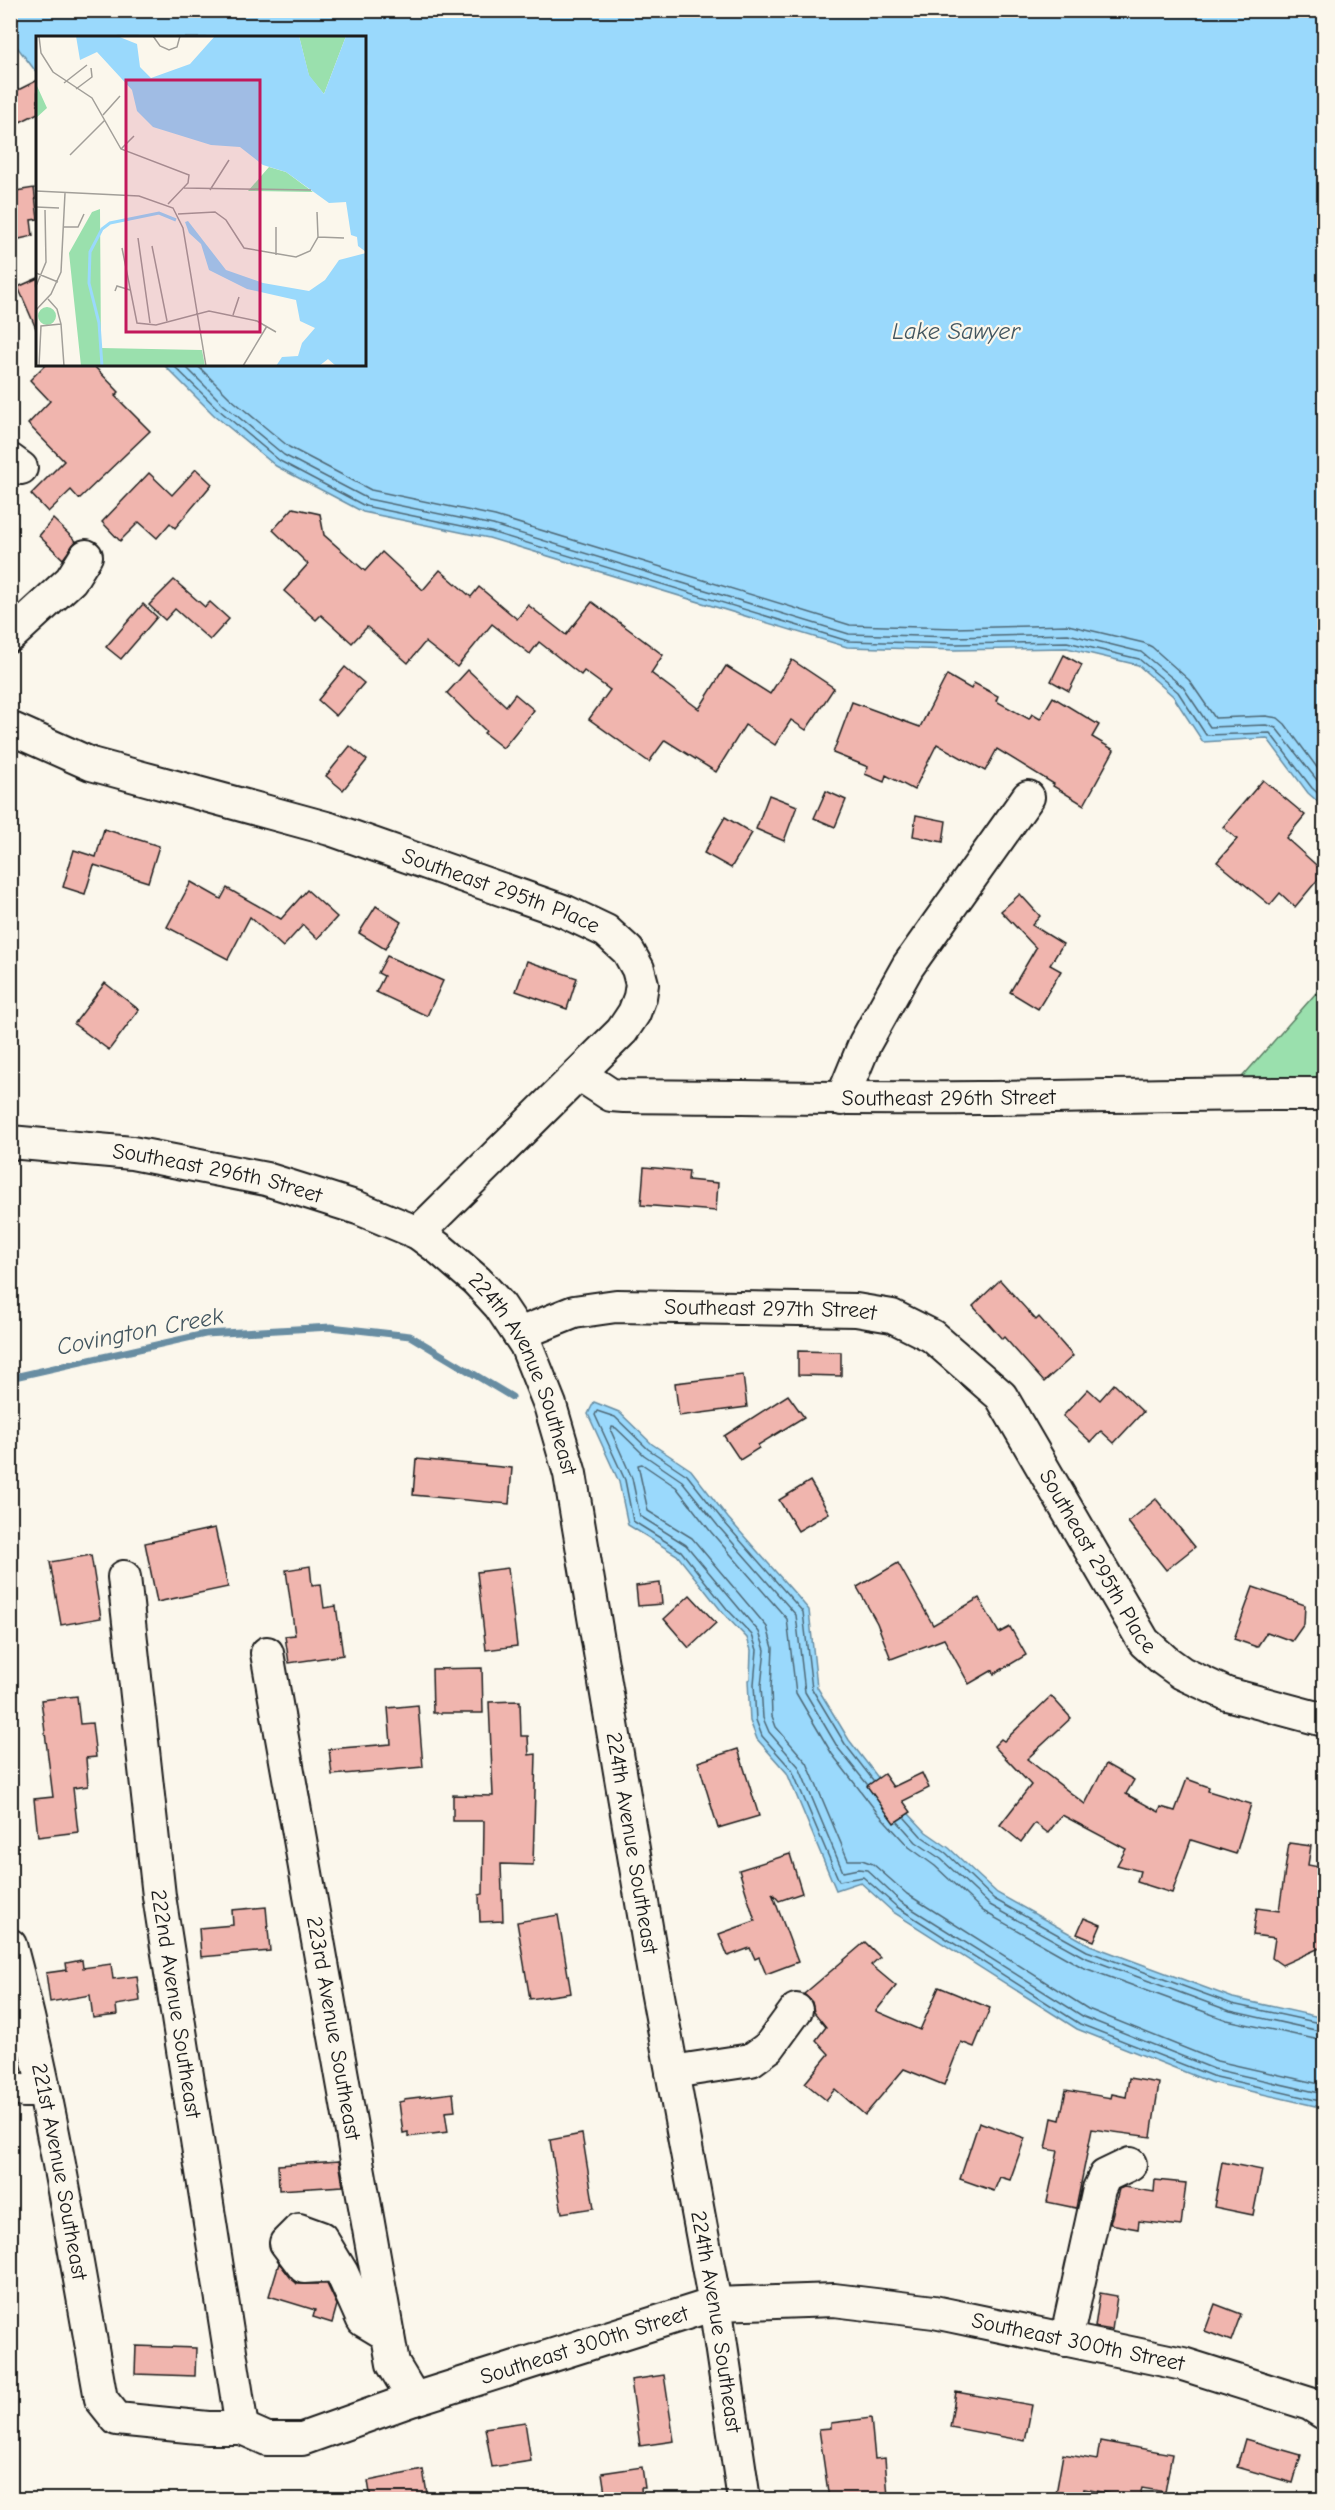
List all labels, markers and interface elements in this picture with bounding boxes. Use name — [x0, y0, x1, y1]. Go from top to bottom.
inset map — [36, 36, 366, 366]
water label: Lake Sawyer — [892, 317, 1021, 345]
street label: Southeast 295th Place — [398, 842, 604, 939]
street label: Southeast 296th Street — [842, 1084, 1057, 1111]
street label: Southeast 296th Street — [111, 1138, 326, 1209]
street label: 224th Avenue Southeast — [463, 1267, 583, 1479]
street label: Southeast 297th Street — [664, 1294, 879, 1326]
water label: Covington Creek — [54, 1301, 226, 1361]
street label: Southeast 295th Place — [1034, 1465, 1161, 1659]
street label: 224th Avenue Southeast — [601, 1730, 664, 1956]
street label: 222nd Avenue Southeast — [145, 1888, 207, 2121]
street label: 223rd Avenue Southeast — [301, 1914, 366, 2143]
street label: 221st Avenue Southeast — [26, 2061, 93, 2283]
street label: 224th Avenue Southeast — [685, 2209, 747, 2435]
street label: Southeast 300th Street — [477, 2300, 692, 2390]
street label: Southeast 300th Street — [969, 2307, 1187, 2377]

